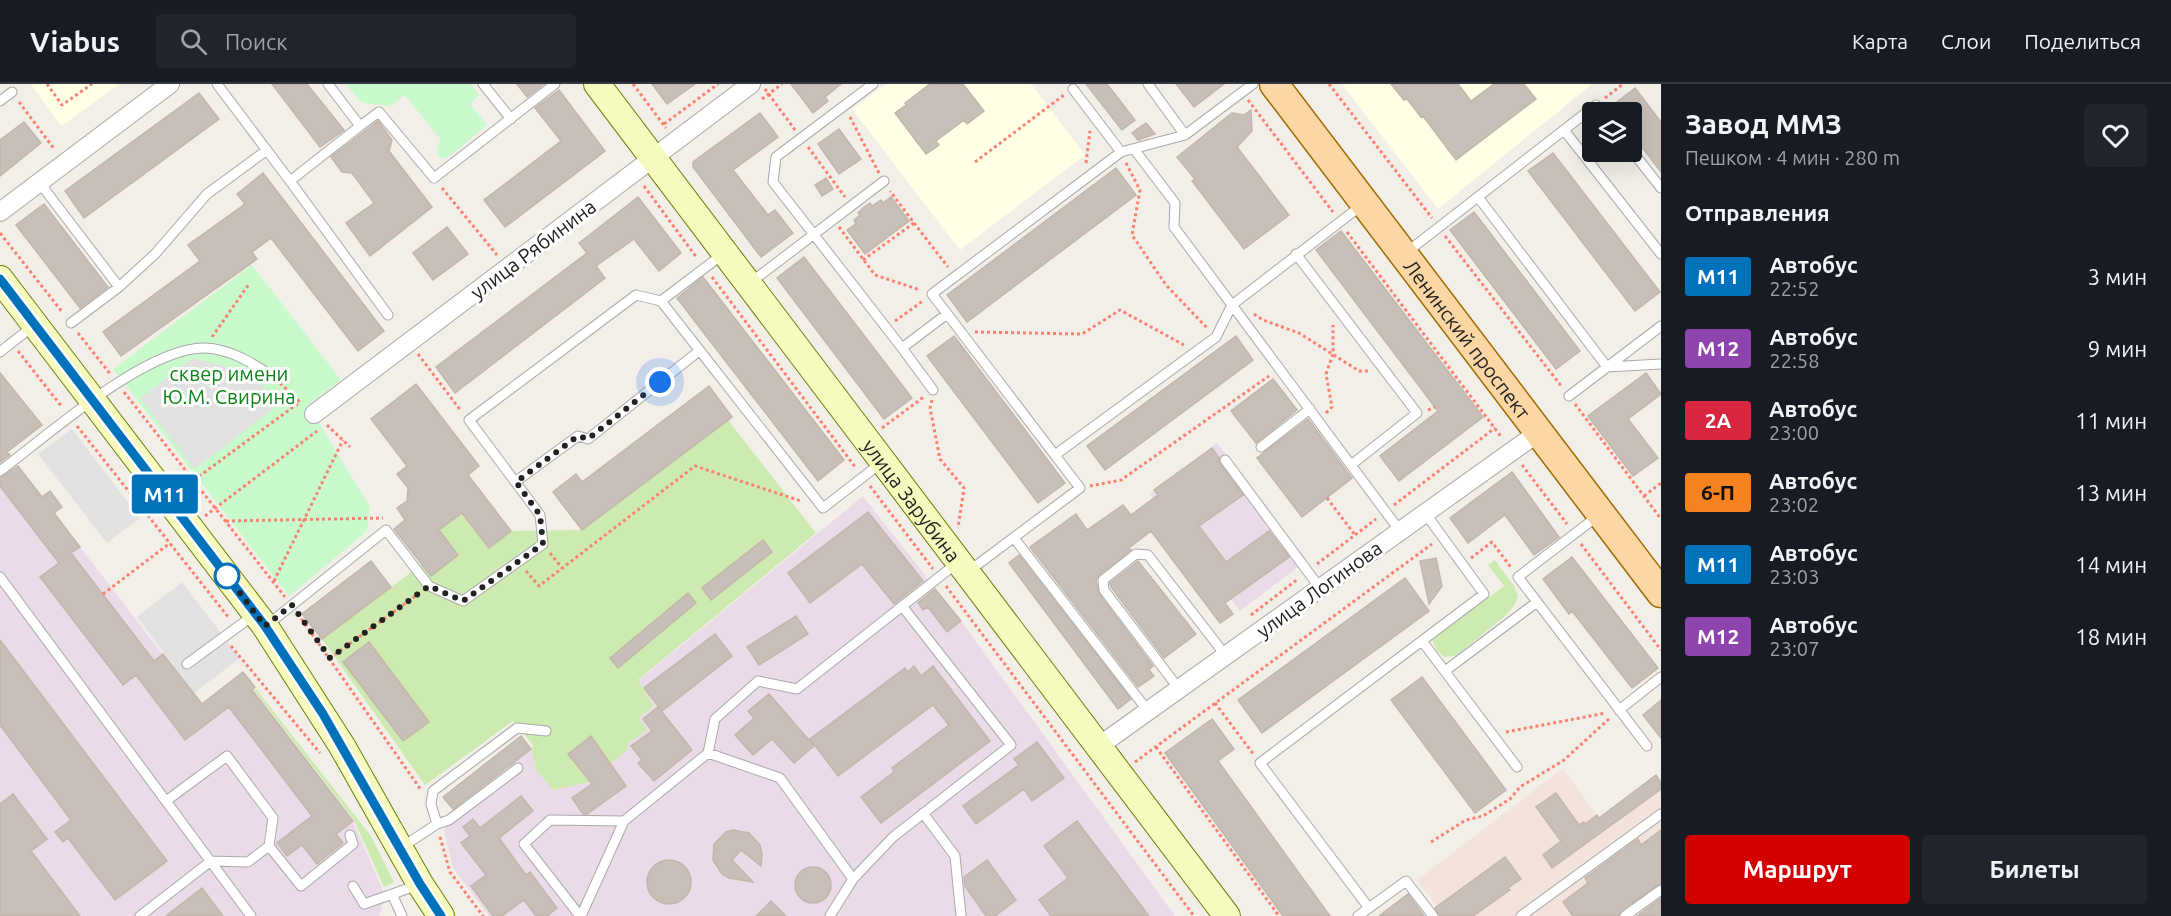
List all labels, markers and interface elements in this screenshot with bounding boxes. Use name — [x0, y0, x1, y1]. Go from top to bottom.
search box — [156, 14, 576, 68]
icon: search — [177, 25, 210, 58]
text: Viabus — [30, 26, 120, 57]
text: Поиск — [225, 29, 288, 54]
text: Карта — [1852, 29, 1908, 53]
text: Слои — [1941, 29, 1991, 53]
text: Поделиться — [2024, 29, 2141, 53]
map controls — [1582, 102, 1642, 162]
button: layers — [1582, 102, 1642, 162]
button: heart — [2084, 104, 2147, 167]
text: Завод ММЗ — [1685, 108, 1842, 139]
text: Пешком · 4 мин · 280 m — [1685, 146, 1900, 169]
street label: улица Рябинина — [466, 194, 600, 304]
text: Отправления — [1685, 200, 1830, 225]
text: Автобус — [1769, 252, 1858, 277]
street label: Ленинский проспект — [1400, 255, 1536, 423]
text: М11 — [1697, 264, 1739, 288]
text: 3 мин — [2088, 264, 2147, 289]
text: 22:52 — [1769, 277, 1819, 300]
text: Автобус — [1769, 324, 1858, 349]
text: М12 — [1697, 336, 1739, 360]
text: 9 мин — [2088, 336, 2147, 361]
text: 22:58 — [1769, 349, 1819, 372]
park label: сквер имени Ю.М. Свирина — [163, 362, 295, 408]
your location — [645, 367, 675, 397]
text: Автобус — [1769, 396, 1857, 421]
text: 2А — [1705, 408, 1731, 432]
text: 11 мин — [2075, 408, 2147, 433]
text: 23:00 — [1769, 421, 1819, 444]
street label: улица Зарубина — [858, 434, 966, 566]
text: Автобус — [1769, 468, 1857, 493]
line badge: М11 — [130, 474, 200, 514]
text: 6-П — [1701, 480, 1735, 504]
text: 13 мин — [2075, 480, 2147, 505]
text: М11 — [144, 482, 186, 506]
text: 23:02 — [1769, 493, 1819, 516]
street label: улица Логинова — [1252, 536, 1386, 642]
text: Автобус — [1769, 540, 1858, 565]
text: М11 — [1697, 552, 1739, 576]
text: 14 мин — [2075, 552, 2147, 577]
unlabelled marker — [214, 563, 240, 589]
text: 23:03 — [1769, 565, 1819, 588]
text: Автобус — [1769, 612, 1858, 637]
text: М12 — [1697, 624, 1739, 648]
text: 18 мин — [2075, 624, 2147, 649]
text: 23:07 — [1769, 637, 1819, 660]
button: Маршрут — [1685, 835, 1910, 904]
button: Билеты — [1922, 835, 2147, 904]

